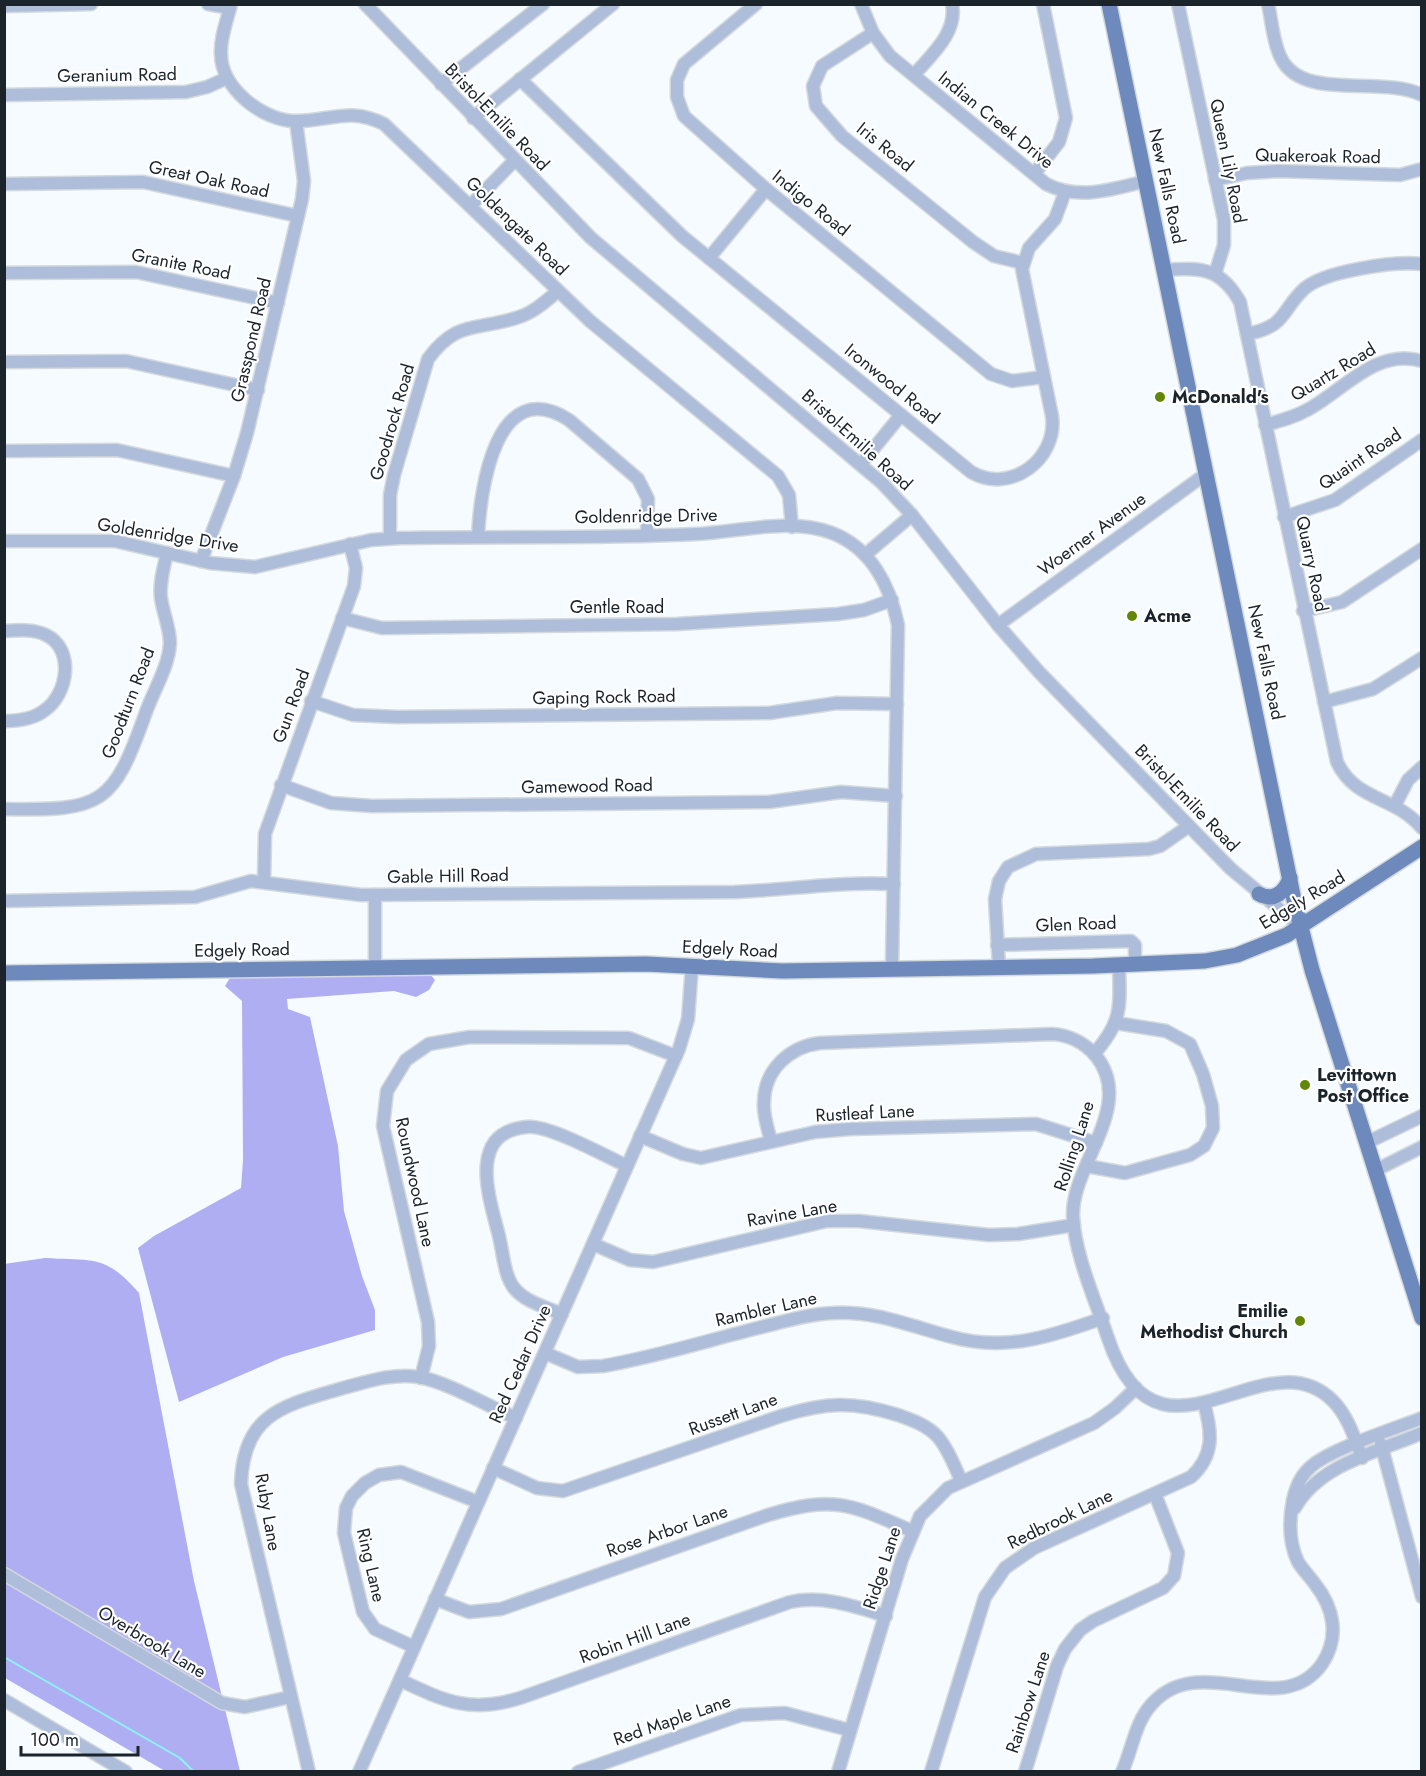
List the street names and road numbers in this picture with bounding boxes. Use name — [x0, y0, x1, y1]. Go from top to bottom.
street label: Bristol-Emilie Road — [439, 57, 555, 177]
street label: Geranium Road — [57, 61, 177, 89]
street label: Indian Creek Drive — [932, 65, 1060, 175]
street label: Queen Lily Road — [1203, 97, 1253, 225]
street label: Iris Road — [851, 116, 919, 178]
street label: New Falls Road — [1142, 126, 1192, 246]
street label: Quakeroak Road — [1255, 142, 1381, 170]
street label: Great Oak Road — [146, 154, 272, 204]
street label: Indigo Road — [767, 164, 855, 242]
street label: Goldengate Road — [460, 170, 574, 282]
street label: Granite Road — [129, 242, 233, 286]
street label: Grasspond Road — [224, 275, 278, 405]
street label: Quartz Road — [1285, 336, 1381, 408]
street label: Ironwood Road — [839, 338, 945, 430]
street label: Goodrock Road — [363, 361, 421, 483]
street label: Bristol-Emilie Road — [796, 383, 918, 497]
street label: Quaint Road — [1313, 422, 1407, 496]
street label: Woerner Avenue — [1033, 486, 1151, 582]
street label: Goldenridge Drive — [574, 502, 718, 530]
street label: Goldenridge Drive — [95, 511, 241, 559]
street label: Quarry Road — [1289, 514, 1335, 614]
street label: Gentle Road — [570, 594, 664, 620]
street label: New Falls Road — [1241, 602, 1291, 722]
street label: Goodturn Road — [95, 643, 161, 763]
street label: Gun Road — [266, 665, 316, 747]
street label: Gaping Rock Road — [532, 683, 676, 711]
street label: Bristol-Emilie Road — [1129, 738, 1245, 858]
street label: Gamewood Road — [521, 772, 653, 800]
street label: Gable Hill Road — [387, 862, 509, 890]
street label: Edgely Road — [1254, 864, 1350, 936]
street label: Glen Road — [1035, 910, 1117, 938]
street label: Edgely Road — [681, 934, 779, 964]
street label: Edgely Road — [194, 936, 290, 964]
street label: Rustleaf Lane — [815, 1097, 915, 1129]
street label: Rolling Lane — [1047, 1098, 1101, 1194]
street label: Roundwood Lane — [389, 1115, 441, 1249]
street label: Ravine Lane — [745, 1192, 839, 1234]
street label: Rambler Lane — [713, 1285, 819, 1333]
street label: Red Cedar Drive — [482, 1301, 558, 1427]
street label: Russett Lane — [685, 1386, 781, 1442]
street label: Ruby Lane — [248, 1471, 288, 1553]
street label: Redbrook Lane — [1003, 1482, 1117, 1556]
street label: Rose Arbor Lane — [603, 1498, 731, 1564]
street label: Ridge Lane — [856, 1523, 908, 1613]
street label: Ring Lane — [350, 1525, 392, 1605]
street label: Overbrook Lane — [93, 1599, 211, 1685]
street label: Robin Hill Lane — [576, 1606, 694, 1670]
street label: Rainbow Lane — [999, 1648, 1057, 1756]
street label: Red Maple Lane — [610, 1688, 734, 1752]

